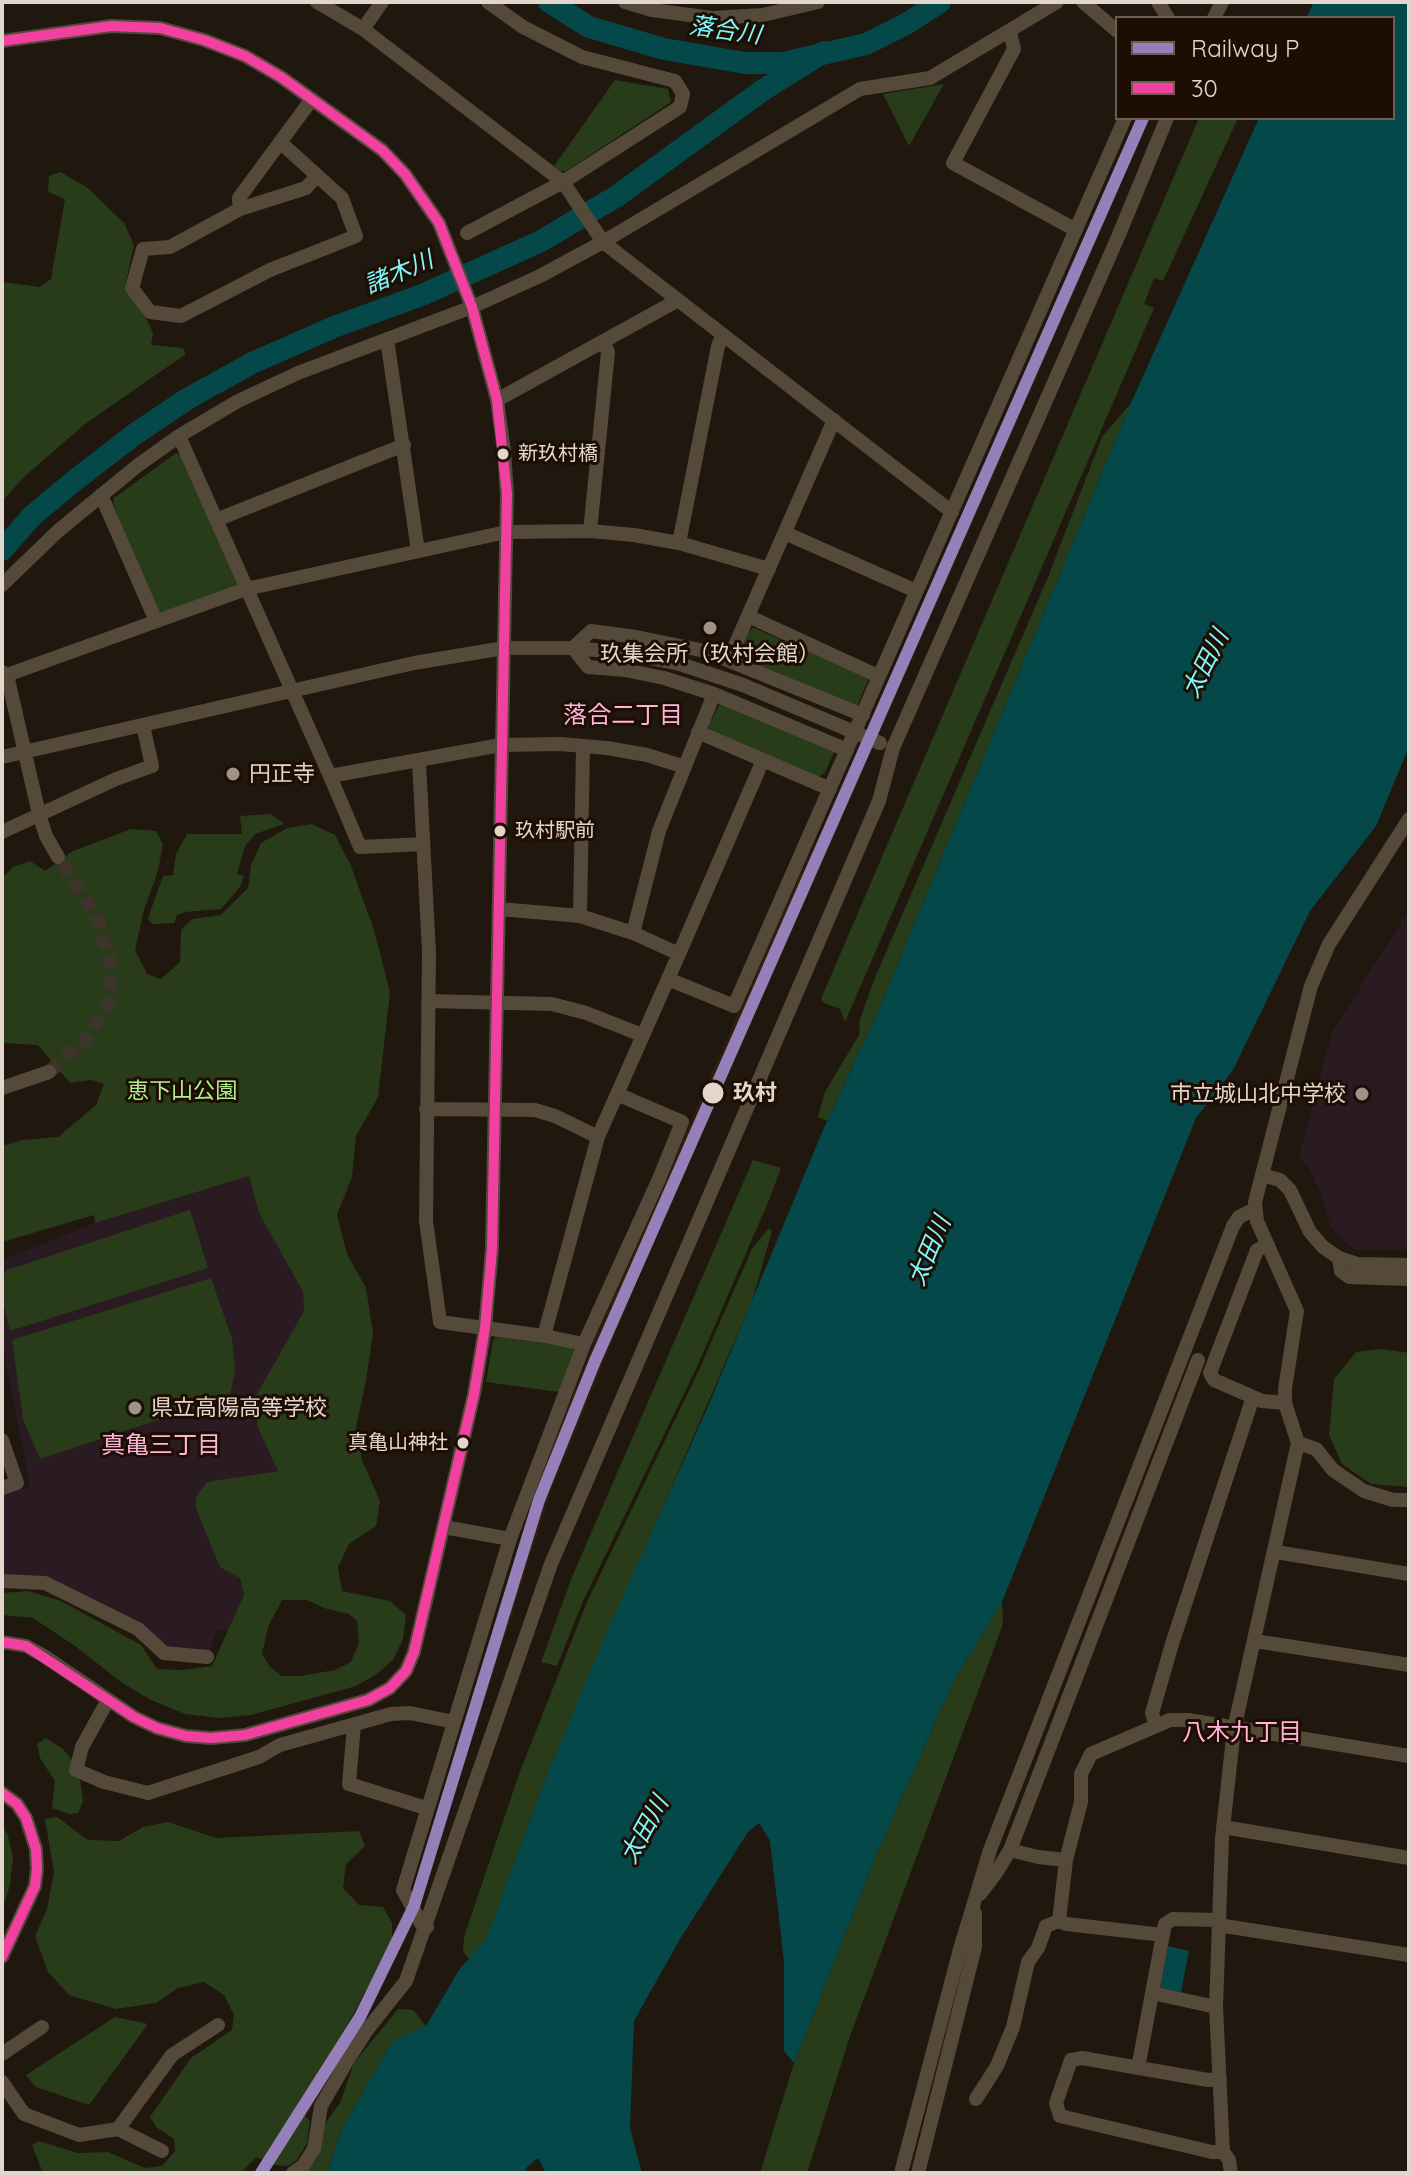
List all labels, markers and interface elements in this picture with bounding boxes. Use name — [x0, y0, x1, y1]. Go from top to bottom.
water label: 落合川 — [687, 12, 763, 50]
legend — [1115, 16, 1395, 120]
text: Railway P — [1191, 33, 1299, 63]
text: 30 — [1191, 73, 1218, 103]
water label: 諸木川 — [360, 246, 438, 300]
place label: 新玖村橋 — [518, 442, 598, 466]
marker: 新玖村橋 — [495, 446, 511, 462]
marker: 玖集会所（玖村会館） — [701, 619, 719, 637]
water label: 太田川 — [1177, 625, 1235, 703]
place label: 玖集会所（玖村会館） — [600, 641, 820, 667]
district label: 落合二丁目 — [563, 702, 683, 730]
place label: 円正寺 — [249, 761, 315, 787]
marker: 円正寺 — [224, 765, 242, 783]
place label: 玖村駅前 — [515, 819, 595, 843]
marker: 玖村駅前 — [492, 823, 508, 839]
park label: 恵下山公園 — [127, 1078, 237, 1104]
marker: 玖村 — [700, 1080, 726, 1106]
place label: 玖村 — [733, 1080, 777, 1106]
place label: 市立城山北中学校 — [1170, 1081, 1346, 1107]
marker: 市立城山北中学校 — [1353, 1085, 1371, 1103]
water label: 太田川 — [903, 1212, 957, 1290]
place label: 県立高陽高等学校 — [151, 1395, 327, 1421]
marker: 県立高陽高等学校 — [126, 1399, 144, 1417]
place label: 真亀山神社 — [348, 1431, 448, 1455]
district label: 真亀三丁目 — [101, 1432, 221, 1460]
marker: 真亀山神社 — [455, 1435, 471, 1451]
district label: 八木九丁目 — [1182, 1719, 1302, 1747]
water label: 太田川 — [615, 1792, 675, 1868]

